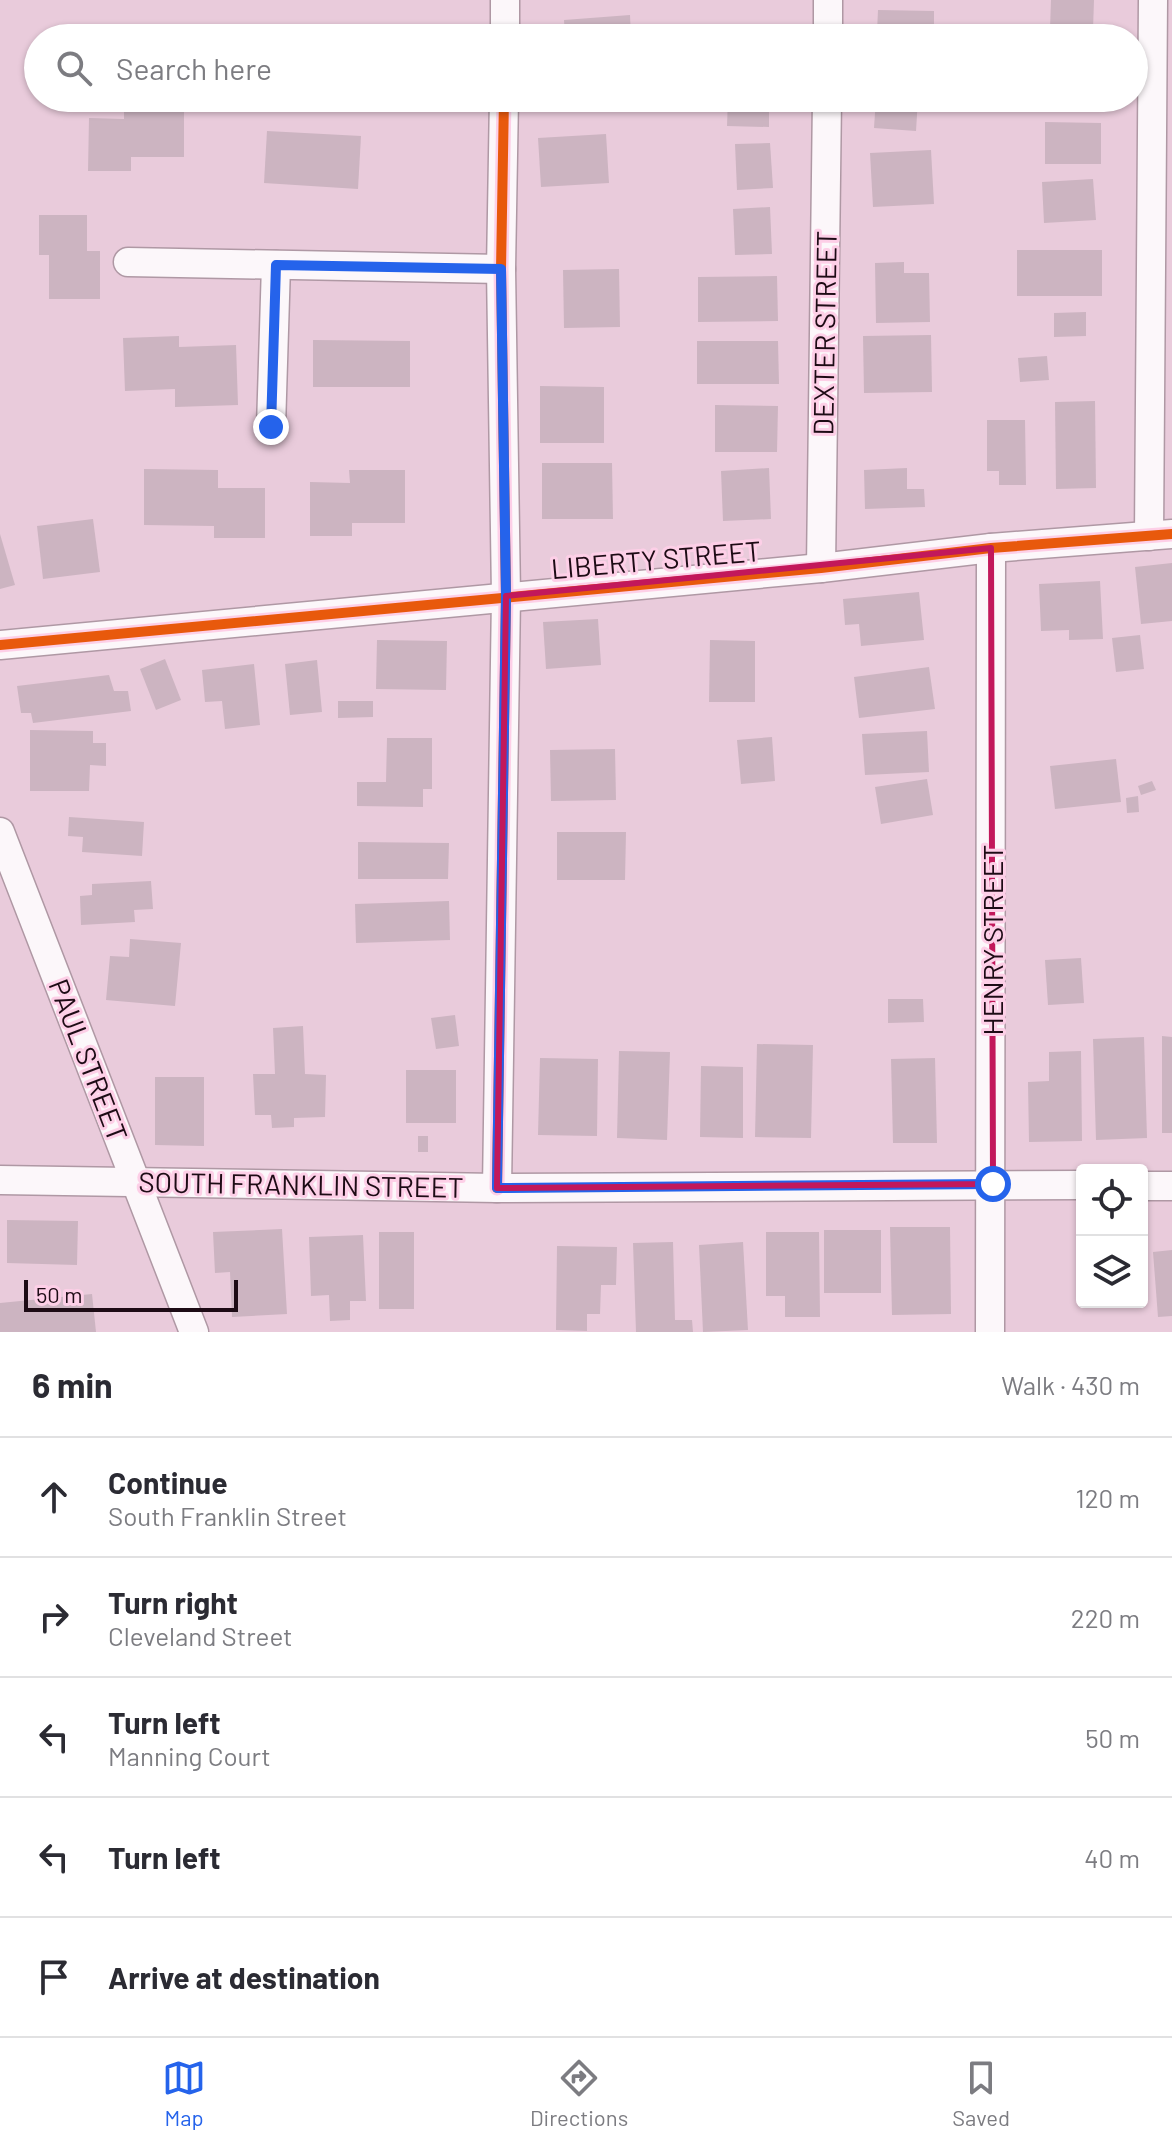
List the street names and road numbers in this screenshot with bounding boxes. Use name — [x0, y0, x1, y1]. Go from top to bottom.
street label: DEXTER STREET — [805, 230, 843, 436]
street label: LIBERTY STREET — [550, 533, 762, 585]
street label: HENRY STREET — [975, 844, 1009, 1036]
street label: PAUL STREET — [42, 974, 136, 1146]
street label: SOUTH FRANKLIN STREET — [138, 1164, 464, 1204]

